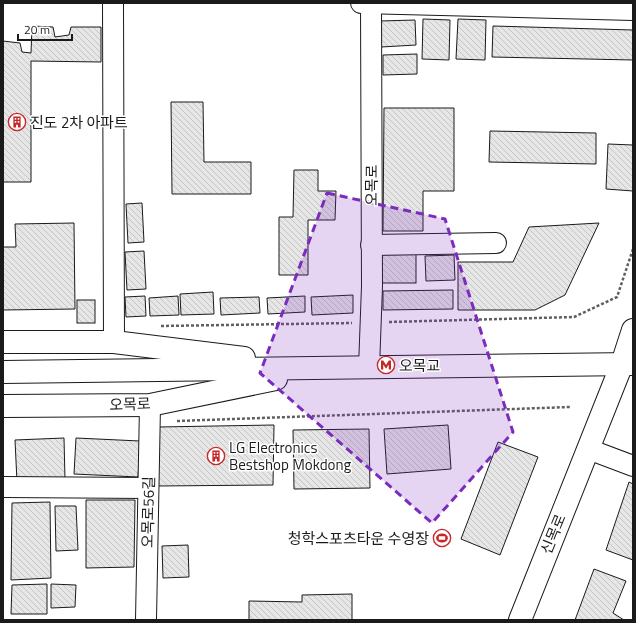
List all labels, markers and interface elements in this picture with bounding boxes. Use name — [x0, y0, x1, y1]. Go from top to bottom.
scale bar — [18, 16, 72, 42]
text: 20 m — [24, 20, 50, 39]
place label: 진도 2차 아파트 — [30, 111, 128, 134]
building icon: 진도 2차 아파트 — [7, 112, 27, 132]
street label: 오목로 — [360, 164, 383, 206]
place label: 오목교 — [399, 354, 440, 377]
metro station icon: 오목교 — [376, 355, 396, 375]
street label: 오목로 — [109, 392, 151, 416]
place label: LG Electronics Bestshop Mokdong — [229, 436, 352, 476]
building icon: LG Electronics Bestshop Mokdong — [206, 446, 226, 466]
street label: 오목로56길 — [136, 476, 160, 548]
street label: 신목로 — [535, 510, 571, 558]
place label: 청학스포츠타운 수영장 — [288, 527, 429, 550]
sports icon: 청학스포츠타운 수영장 — [432, 528, 452, 548]

